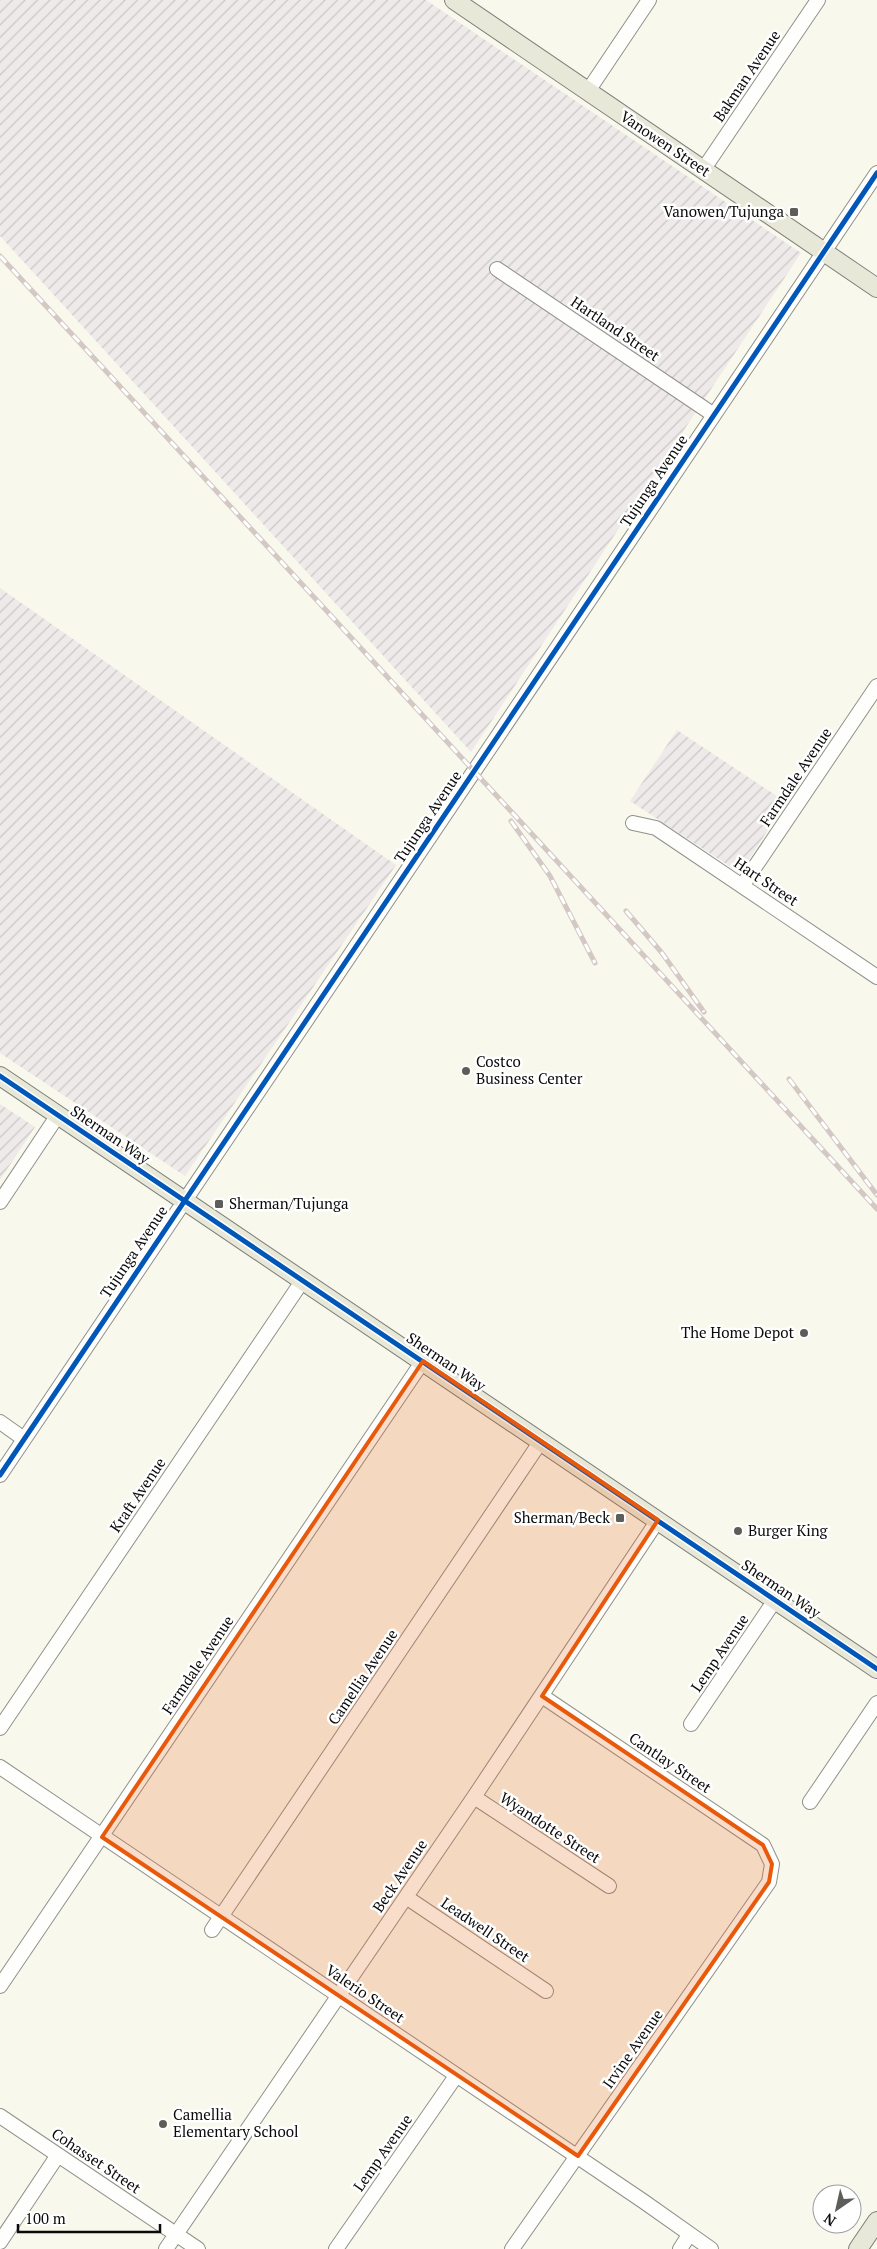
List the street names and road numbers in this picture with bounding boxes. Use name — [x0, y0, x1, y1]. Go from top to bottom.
street label: Bakman Avenue — [708, 26, 784, 125]
street label: Vanowen Street — [617, 106, 715, 181]
street label: Hartland Street — [567, 291, 664, 365]
street label: Tujunga Avenue — [615, 430, 691, 530]
street label: Farmdale Avenue — [755, 723, 836, 830]
street label: Tujunga Avenue — [389, 766, 465, 866]
street label: Hart Street — [731, 852, 803, 910]
street label: Sherman Way — [67, 1100, 154, 1168]
street label: Tujunga Avenue — [95, 1201, 171, 1301]
street label: Sherman Way — [403, 1327, 490, 1395]
street label: Kraft Avenue — [105, 1453, 170, 1536]
street label: Sherman Way — [738, 1554, 825, 1622]
street label: Lemp Avenue — [686, 1610, 753, 1695]
street label: Farmdale Avenue — [157, 1611, 238, 1718]
street label: Camellia Avenue — [323, 1625, 402, 1728]
street label: Cantlay Street — [626, 1727, 716, 1797]
street label: Wyandotte Street — [496, 1787, 605, 1867]
street label: Beck Avenue — [367, 1835, 431, 1916]
street label: Leadwell Street — [437, 1892, 534, 1966]
street label: Valerio Street — [322, 1959, 409, 2027]
street label: Irvine Avenue — [598, 2005, 667, 2092]
street label: Lemp Avenue — [348, 2110, 416, 2195]
street label: Cohasset Street — [48, 2123, 146, 2198]

